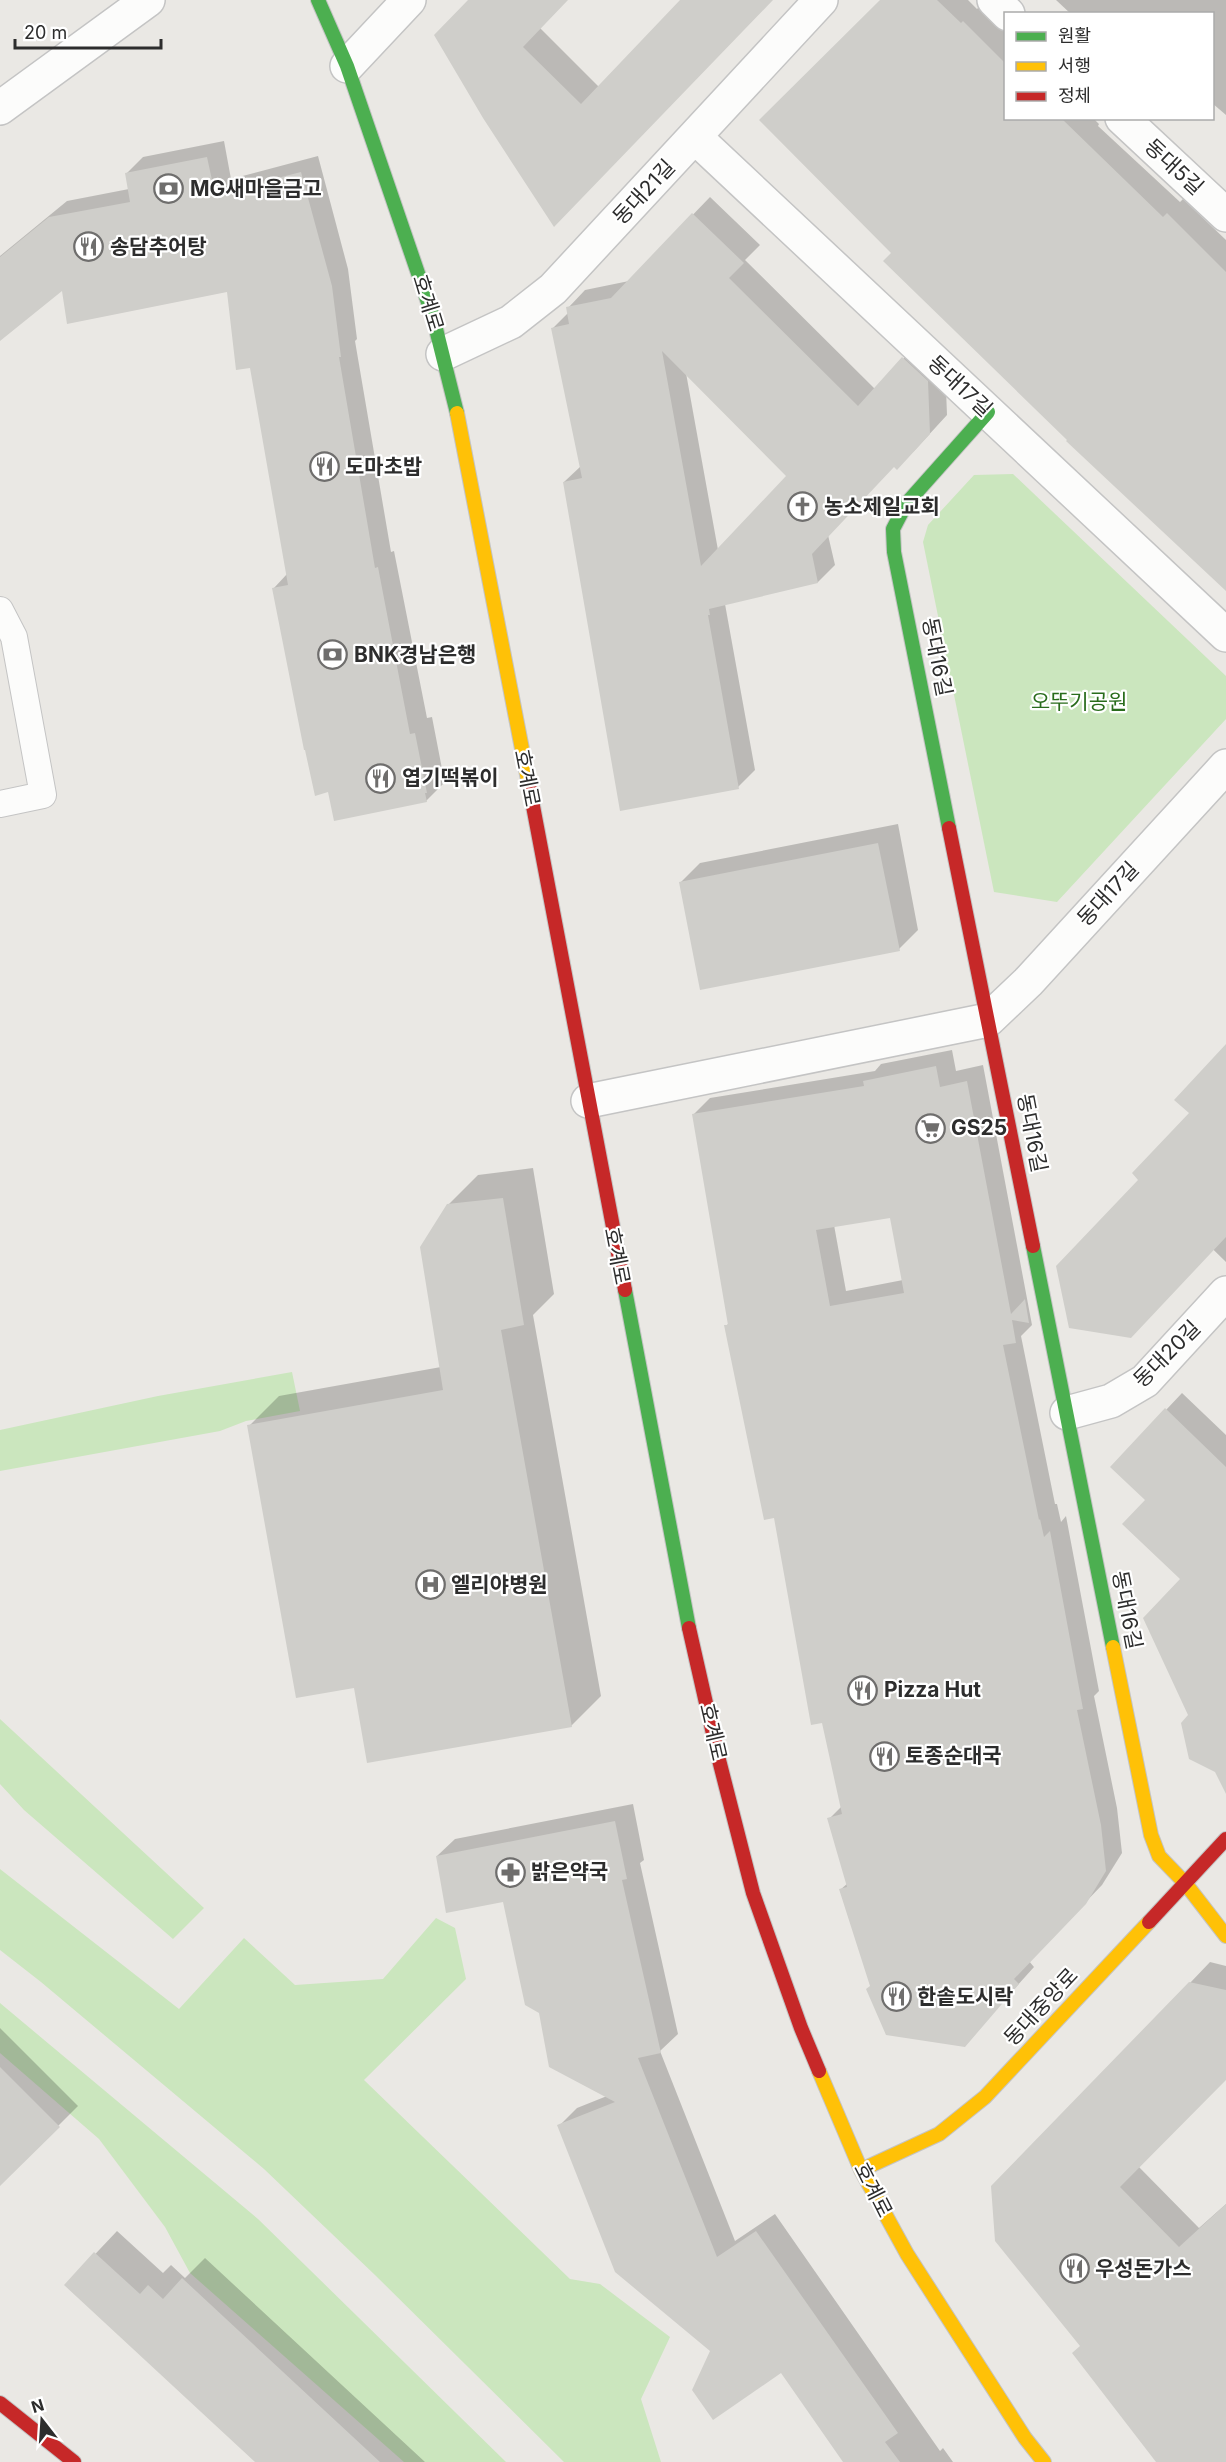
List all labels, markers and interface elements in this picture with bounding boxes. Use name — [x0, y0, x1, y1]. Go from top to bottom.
scale bar — [15, 12, 160, 50]
legend — [1004, 12, 1214, 120]
text: 20 m — [24, 22, 67, 43]
text: 원활 — [1058, 25, 1091, 46]
text: 서행 — [1058, 55, 1091, 76]
text: 정체 — [1058, 85, 1091, 106]
street label: 동대5길 — [1140, 133, 1209, 200]
street label: 동대21길 — [607, 154, 680, 229]
bank icon: MG새마을금고 — [153, 173, 185, 205]
place label: MG새마을금고 — [190, 176, 322, 201]
restaurant icon: 송담추어탕 — [73, 231, 105, 263]
place label: 송담추어탕 — [110, 234, 207, 259]
street label: 호계로 — [408, 271, 449, 334]
street label: 동대17길 — [923, 350, 998, 422]
restaurant icon: 도마초밥 — [308, 451, 340, 483]
place label: 도마초밥 — [345, 454, 422, 479]
church icon: 농소제일교회 — [787, 491, 819, 523]
place label: 농소제일교회 — [824, 494, 940, 519]
street label: 동대16길 — [918, 615, 957, 698]
bank icon: BNK경남은행 — [317, 639, 349, 671]
place label: BNK경남은행 — [354, 642, 476, 667]
park label: 오뚜기공원 — [1031, 689, 1127, 714]
street label: 호계로 — [510, 747, 545, 809]
restaurant icon: 엽기떡볶이 — [365, 762, 397, 794]
place label: 엽기떡볶이 — [402, 765, 499, 790]
street label: 동대17길 — [1072, 856, 1144, 931]
street label: 동대16길 — [1013, 1091, 1052, 1174]
supermarket icon: GS25 — [914, 1112, 946, 1144]
place label: GS25 — [951, 1115, 1007, 1140]
street label: 호계로 — [600, 1225, 635, 1287]
street label: 동대20길 — [1128, 1315, 1205, 1392]
street label: 동대16길 — [1108, 1568, 1147, 1651]
hospital icon: 엘리야병원 — [414, 1569, 446, 1601]
place label: 엘리야병원 — [451, 1572, 548, 1597]
restaurant icon: Pizza Hut — [847, 1674, 879, 1706]
place label: Pizza Hut — [884, 1677, 981, 1702]
street label: 호계로 — [695, 1701, 732, 1763]
restaurant icon: 토종순대국 — [868, 1740, 900, 1772]
place label: 토종순대국 — [905, 1743, 1002, 1768]
pharmacy icon: 밝은약국 — [494, 1856, 526, 1888]
place label: 밝은약국 — [531, 1859, 608, 1884]
street label: 동대중앙로 — [999, 1963, 1083, 2051]
restaurant icon: 한솥도시락 — [880, 1981, 912, 2013]
place label: 한솥도시락 — [917, 1984, 1014, 2009]
street label: 호계로 — [849, 2158, 898, 2221]
restaurant icon: 우성돈가스 — [1058, 2253, 1090, 2285]
place label: 우성돈가스 — [1095, 2256, 1192, 2281]
north arrow — [12, 2390, 72, 2450]
text: N — [29, 2394, 46, 2417]

